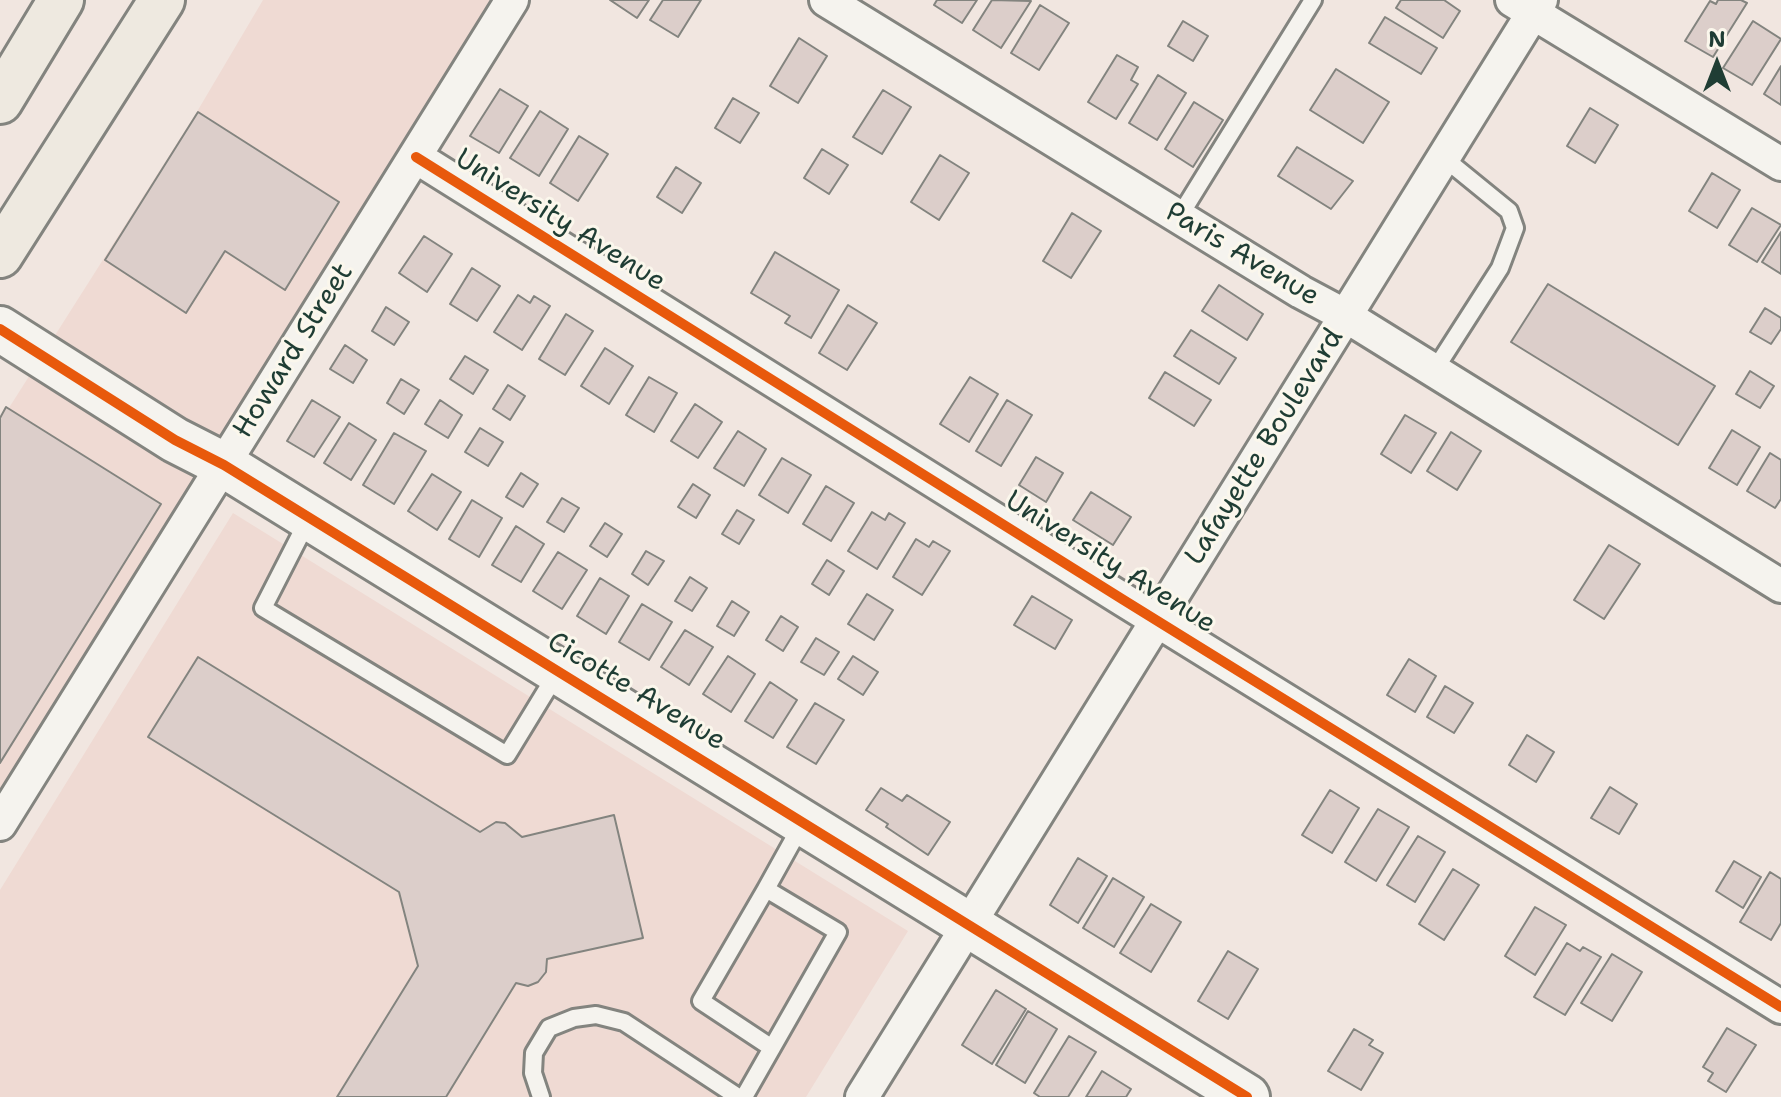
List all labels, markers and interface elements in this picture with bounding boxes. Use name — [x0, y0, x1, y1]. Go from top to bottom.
north arrow — [1677, 24, 1757, 104]
text: N — [1708, 25, 1726, 54]
street label: University Avenue — [448, 143, 672, 299]
street label: Paris Avenue — [1159, 196, 1325, 314]
street label: Howard Street — [227, 258, 361, 444]
street label: Lafayette Boulevard — [1179, 323, 1351, 571]
street label: University Avenue — [998, 485, 1222, 641]
street label: Cicotte Avenue — [541, 626, 731, 758]

